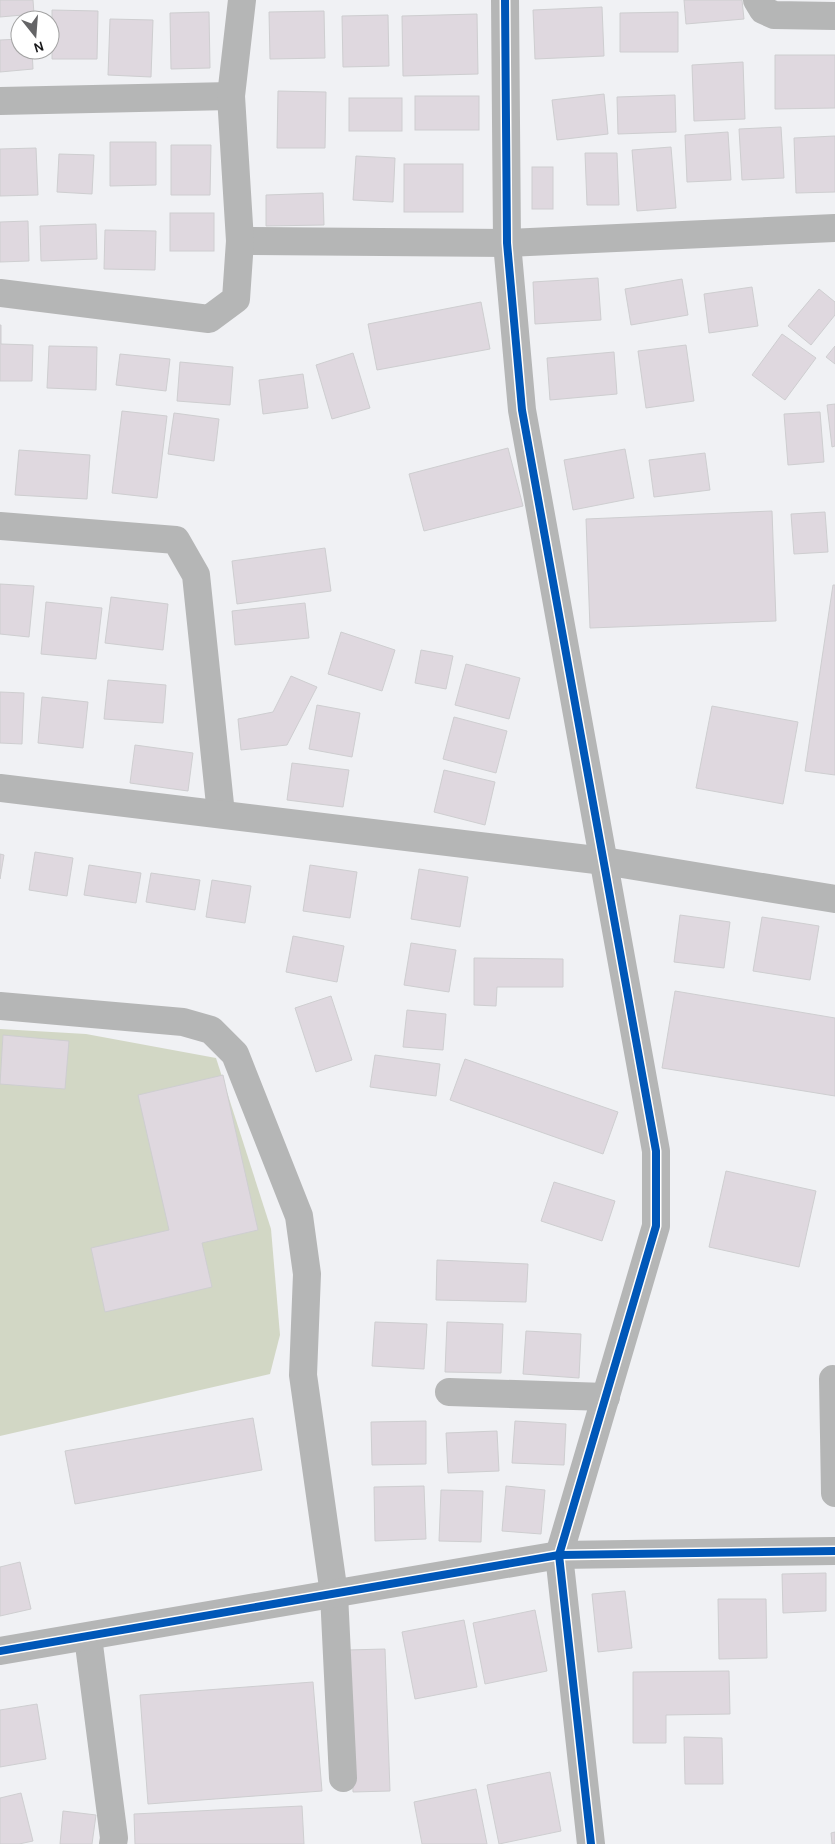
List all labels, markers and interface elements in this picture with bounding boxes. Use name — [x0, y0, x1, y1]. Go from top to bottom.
north arrow — [10, 10, 60, 60]
text: N — [31, 37, 46, 57]

